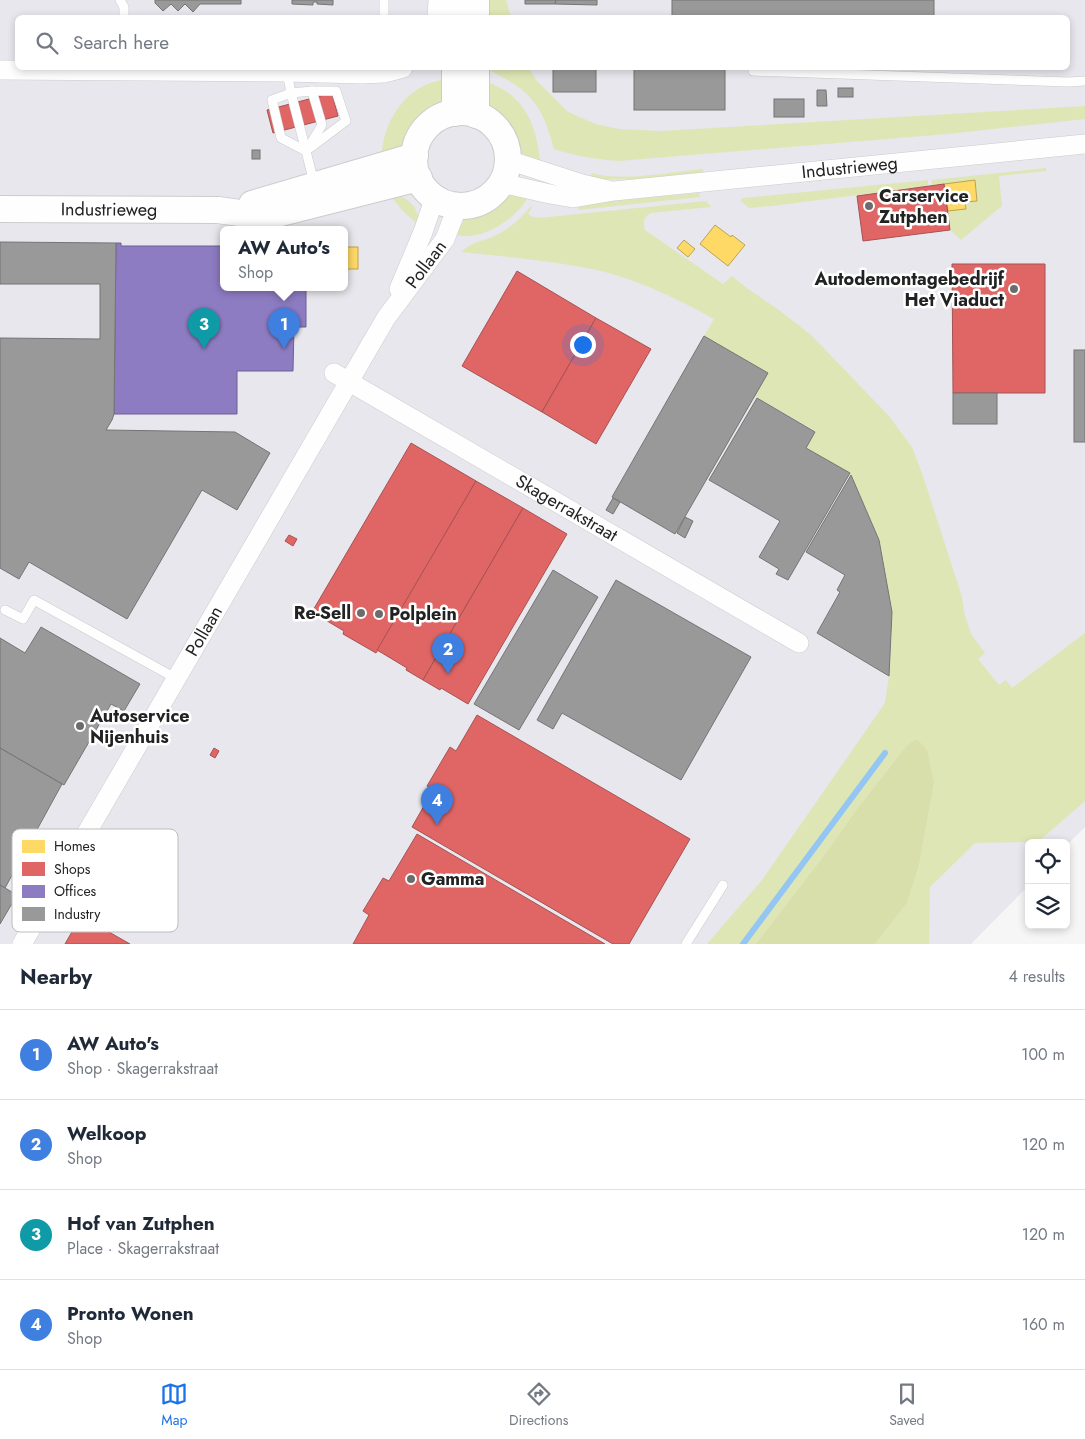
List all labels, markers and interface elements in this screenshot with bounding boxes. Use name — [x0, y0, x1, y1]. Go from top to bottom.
search box — [15, 15, 1070, 70]
icon: search — [33, 29, 61, 57]
text: Search here — [73, 29, 169, 56]
street label: Industrieweg — [800, 150, 899, 185]
place label: Carservice Zutphen — [879, 183, 969, 230]
street label: Industrieweg — [61, 196, 157, 223]
marker: Carservice Zutphen — [863, 200, 875, 212]
popup — [220, 226, 348, 291]
text: AW Auto's — [238, 234, 330, 261]
street label: Pollaan — [399, 235, 453, 294]
text: Shop — [238, 261, 273, 284]
place label: Autodemontagebedrijf Het Viaduct — [814, 266, 1005, 313]
marker: Autodemontagebedrijf Het Viaduct — [1008, 283, 1020, 295]
pin: 3 — [188, 308, 220, 349]
pin: 1 — [268, 308, 300, 349]
your location — [570, 332, 596, 358]
street label: Skagerrakstraat — [511, 468, 623, 548]
place label: Re-Sell — [294, 600, 351, 626]
street label: Pollaan — [179, 601, 229, 661]
place label: Polplein — [389, 601, 457, 627]
marker: Re-Sell — [355, 607, 367, 619]
marker: Polplein — [373, 608, 385, 620]
pin: 2 — [432, 633, 464, 674]
place label: Autoservice Nijenhuis — [89, 703, 190, 750]
marker: Autoservice Nijenhuis — [74, 720, 86, 732]
pin: 4 — [421, 784, 453, 825]
legend — [12, 829, 178, 932]
text: Homes — [54, 836, 96, 856]
map controls — [1025, 839, 1070, 929]
button: locate — [1025, 839, 1070, 884]
text: Shops — [54, 859, 91, 879]
place label: Gamma — [421, 866, 485, 892]
marker: Gamma — [405, 873, 417, 885]
text: Offices — [54, 881, 97, 901]
button: layers — [1025, 884, 1070, 929]
text: Industry — [54, 904, 101, 924]
text: Nearby — [20, 962, 92, 992]
text: 4 results — [1009, 965, 1065, 988]
text: AW Auto's — [67, 1030, 159, 1057]
text: 1 — [32, 1043, 40, 1066]
text: 100 m — [1021, 1043, 1065, 1066]
text: Shop · Skagerrakstraat — [67, 1057, 218, 1080]
text: Welkoop — [67, 1120, 147, 1147]
text: 2 — [31, 1133, 41, 1156]
text: 120 m — [1022, 1133, 1065, 1156]
text: Shop — [67, 1147, 102, 1170]
text: Hof van Zutphen — [67, 1210, 215, 1237]
text: 3 — [31, 1223, 41, 1246]
text: 120 m — [1022, 1223, 1065, 1246]
text: Place · Skagerrakstraat — [67, 1237, 219, 1260]
text: Pronto Wonen — [67, 1300, 194, 1327]
text: 4 — [30, 1313, 42, 1336]
text: 160 m — [1022, 1313, 1065, 1336]
text: Shop — [67, 1327, 102, 1350]
tab: Map — [160, 1380, 188, 1430]
tab: Directions — [509, 1380, 568, 1430]
tab: Saved — [889, 1380, 925, 1430]

